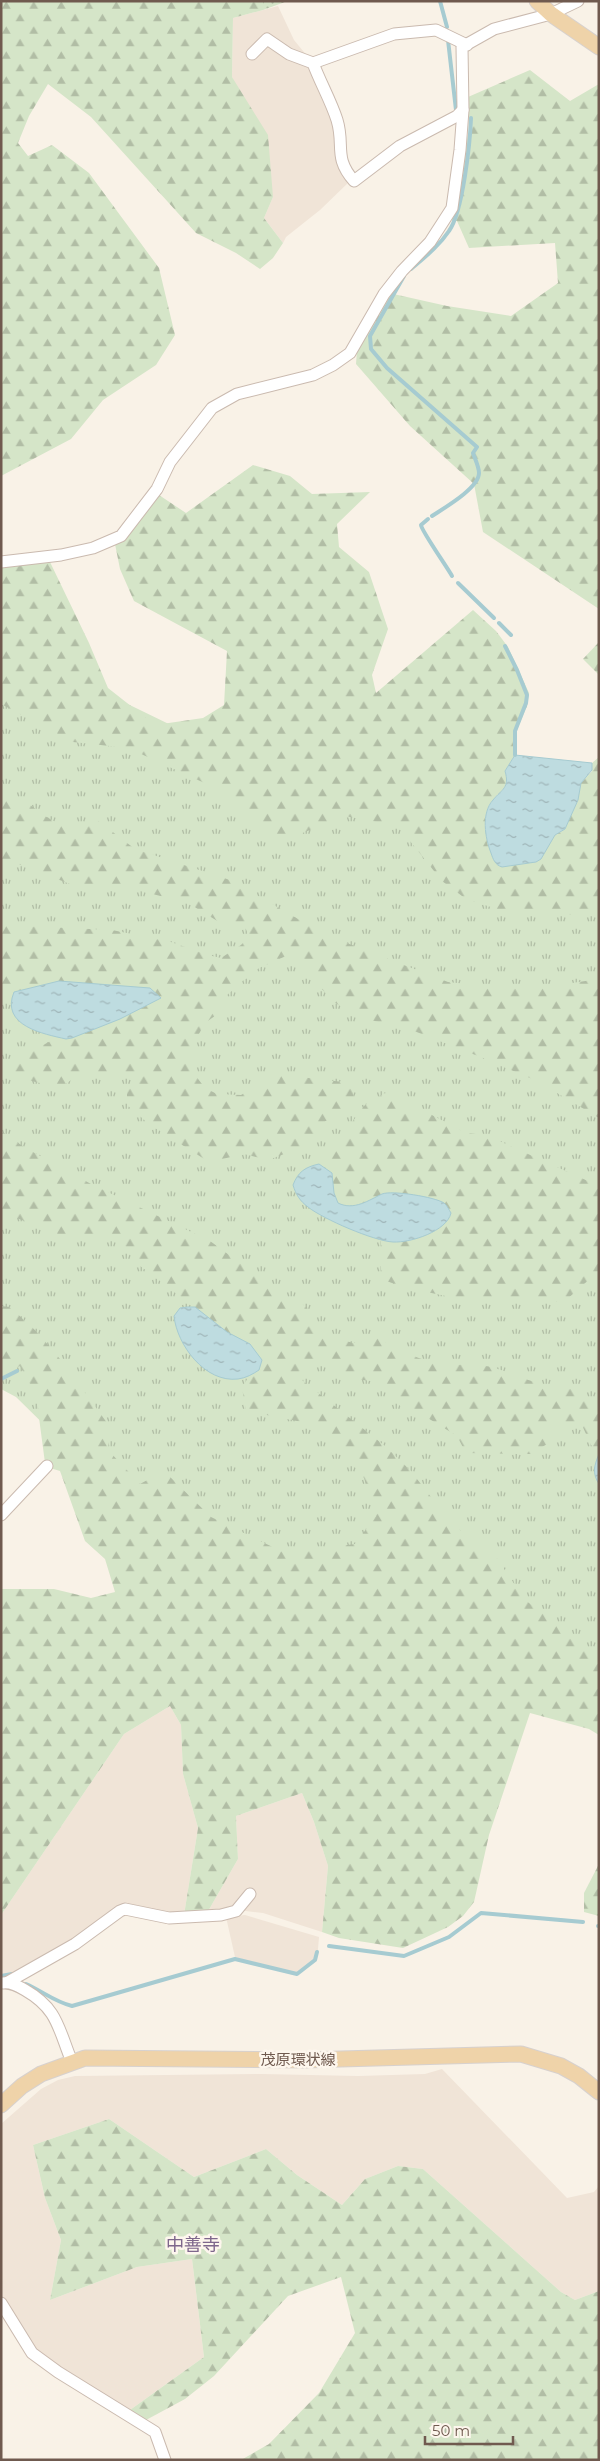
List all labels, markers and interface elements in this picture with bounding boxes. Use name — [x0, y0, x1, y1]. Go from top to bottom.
street label: 茂原環状線 — [260, 2050, 336, 2069]
district label: 中善寺 — [166, 2234, 220, 2256]
scale bar — [425, 2414, 512, 2446]
text: 50 m — [432, 2421, 470, 2440]

